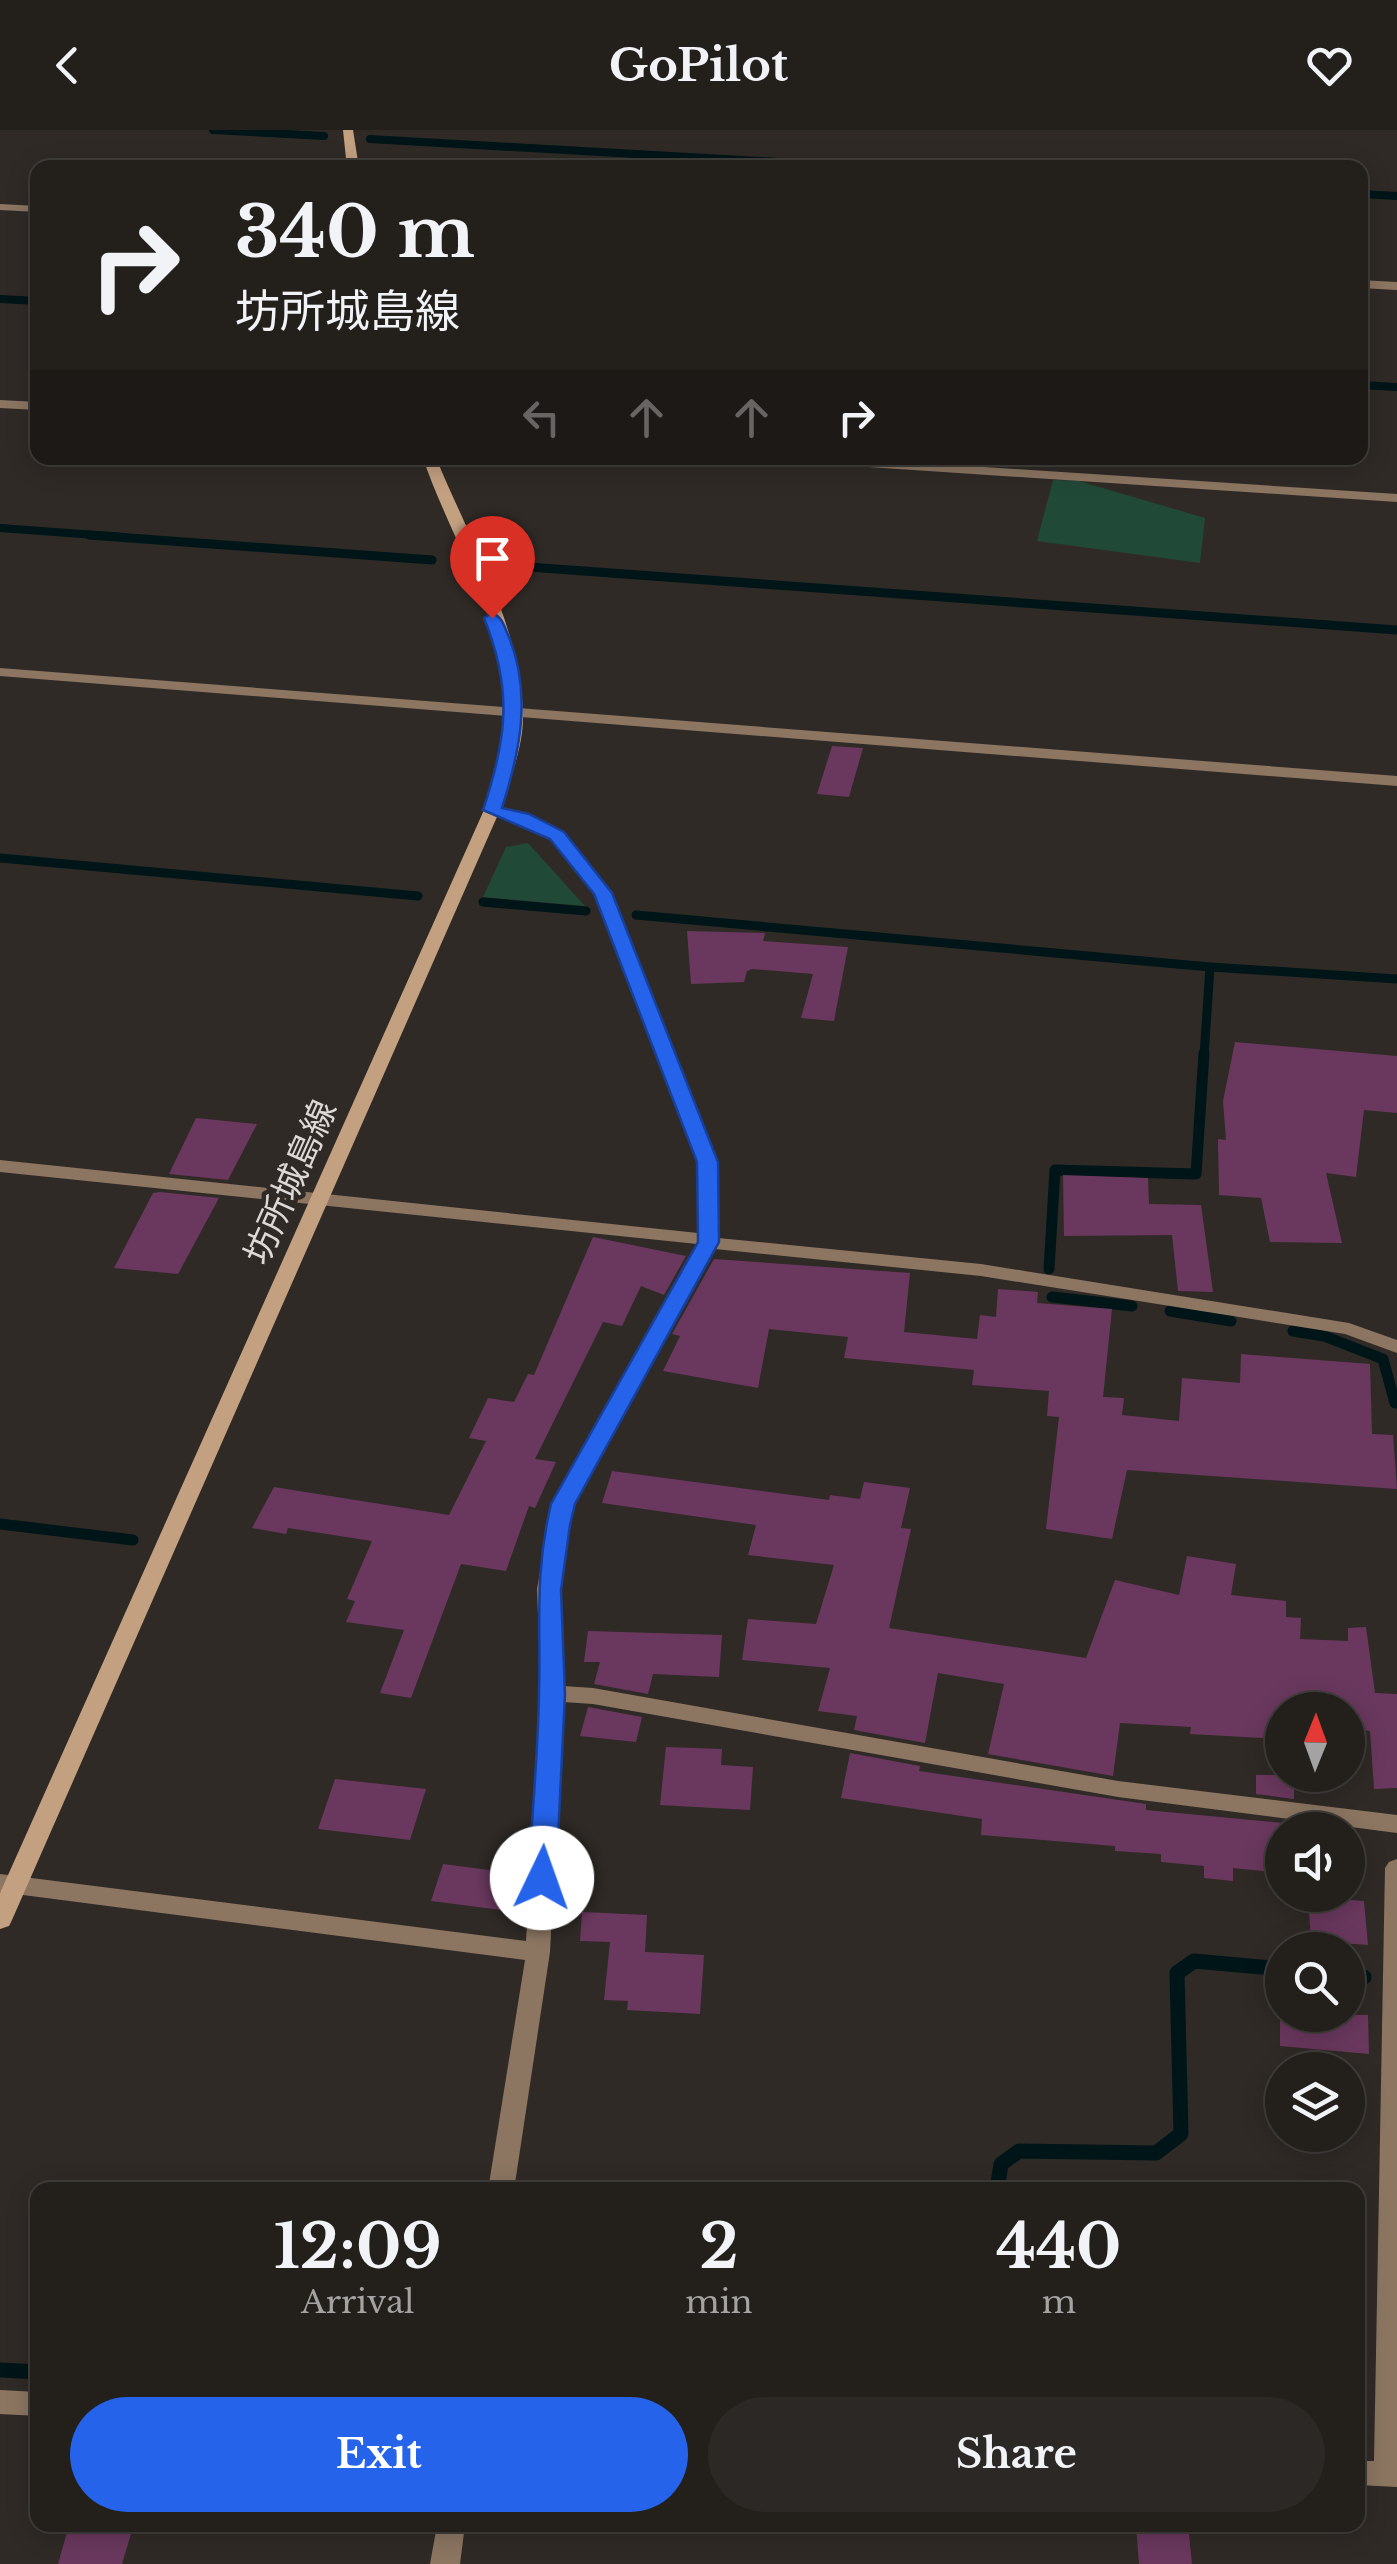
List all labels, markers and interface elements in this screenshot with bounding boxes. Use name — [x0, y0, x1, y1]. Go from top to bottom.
text: GoPilot — [609, 37, 788, 93]
icon: back — [40, 38, 95, 93]
icon: heart — [1302, 38, 1357, 93]
text: 340 m — [235, 189, 475, 276]
icon: right — [70, 200, 200, 330]
text: 坊所城島線 — [235, 283, 460, 339]
icon: left — [514, 390, 569, 445]
icon: ahead — [619, 390, 674, 445]
icon: ahead — [724, 390, 779, 445]
icon: right — [829, 390, 884, 445]
pin — [450, 516, 535, 619]
icon: arrive — [465, 531, 520, 586]
street label: 坊所城島線 — [235, 1093, 345, 1271]
north arrow — [1265, 1692, 1365, 1792]
map controls — [1265, 1692, 1365, 2152]
button: sound — [1265, 1812, 1365, 1912]
position arrow — [490, 1826, 594, 1930]
button: search — [1265, 1932, 1365, 2032]
button: layers — [1265, 2052, 1365, 2152]
text: 12:09 — [274, 2210, 442, 2284]
text: 2 — [699, 2210, 739, 2284]
text: 440 — [996, 2210, 1121, 2284]
text: Arrival — [301, 2282, 414, 2322]
text: min — [685, 2282, 753, 2322]
text: m — [1042, 2282, 1076, 2322]
button: Exit — [70, 2397, 688, 2512]
button: Share — [708, 2397, 1325, 2512]

